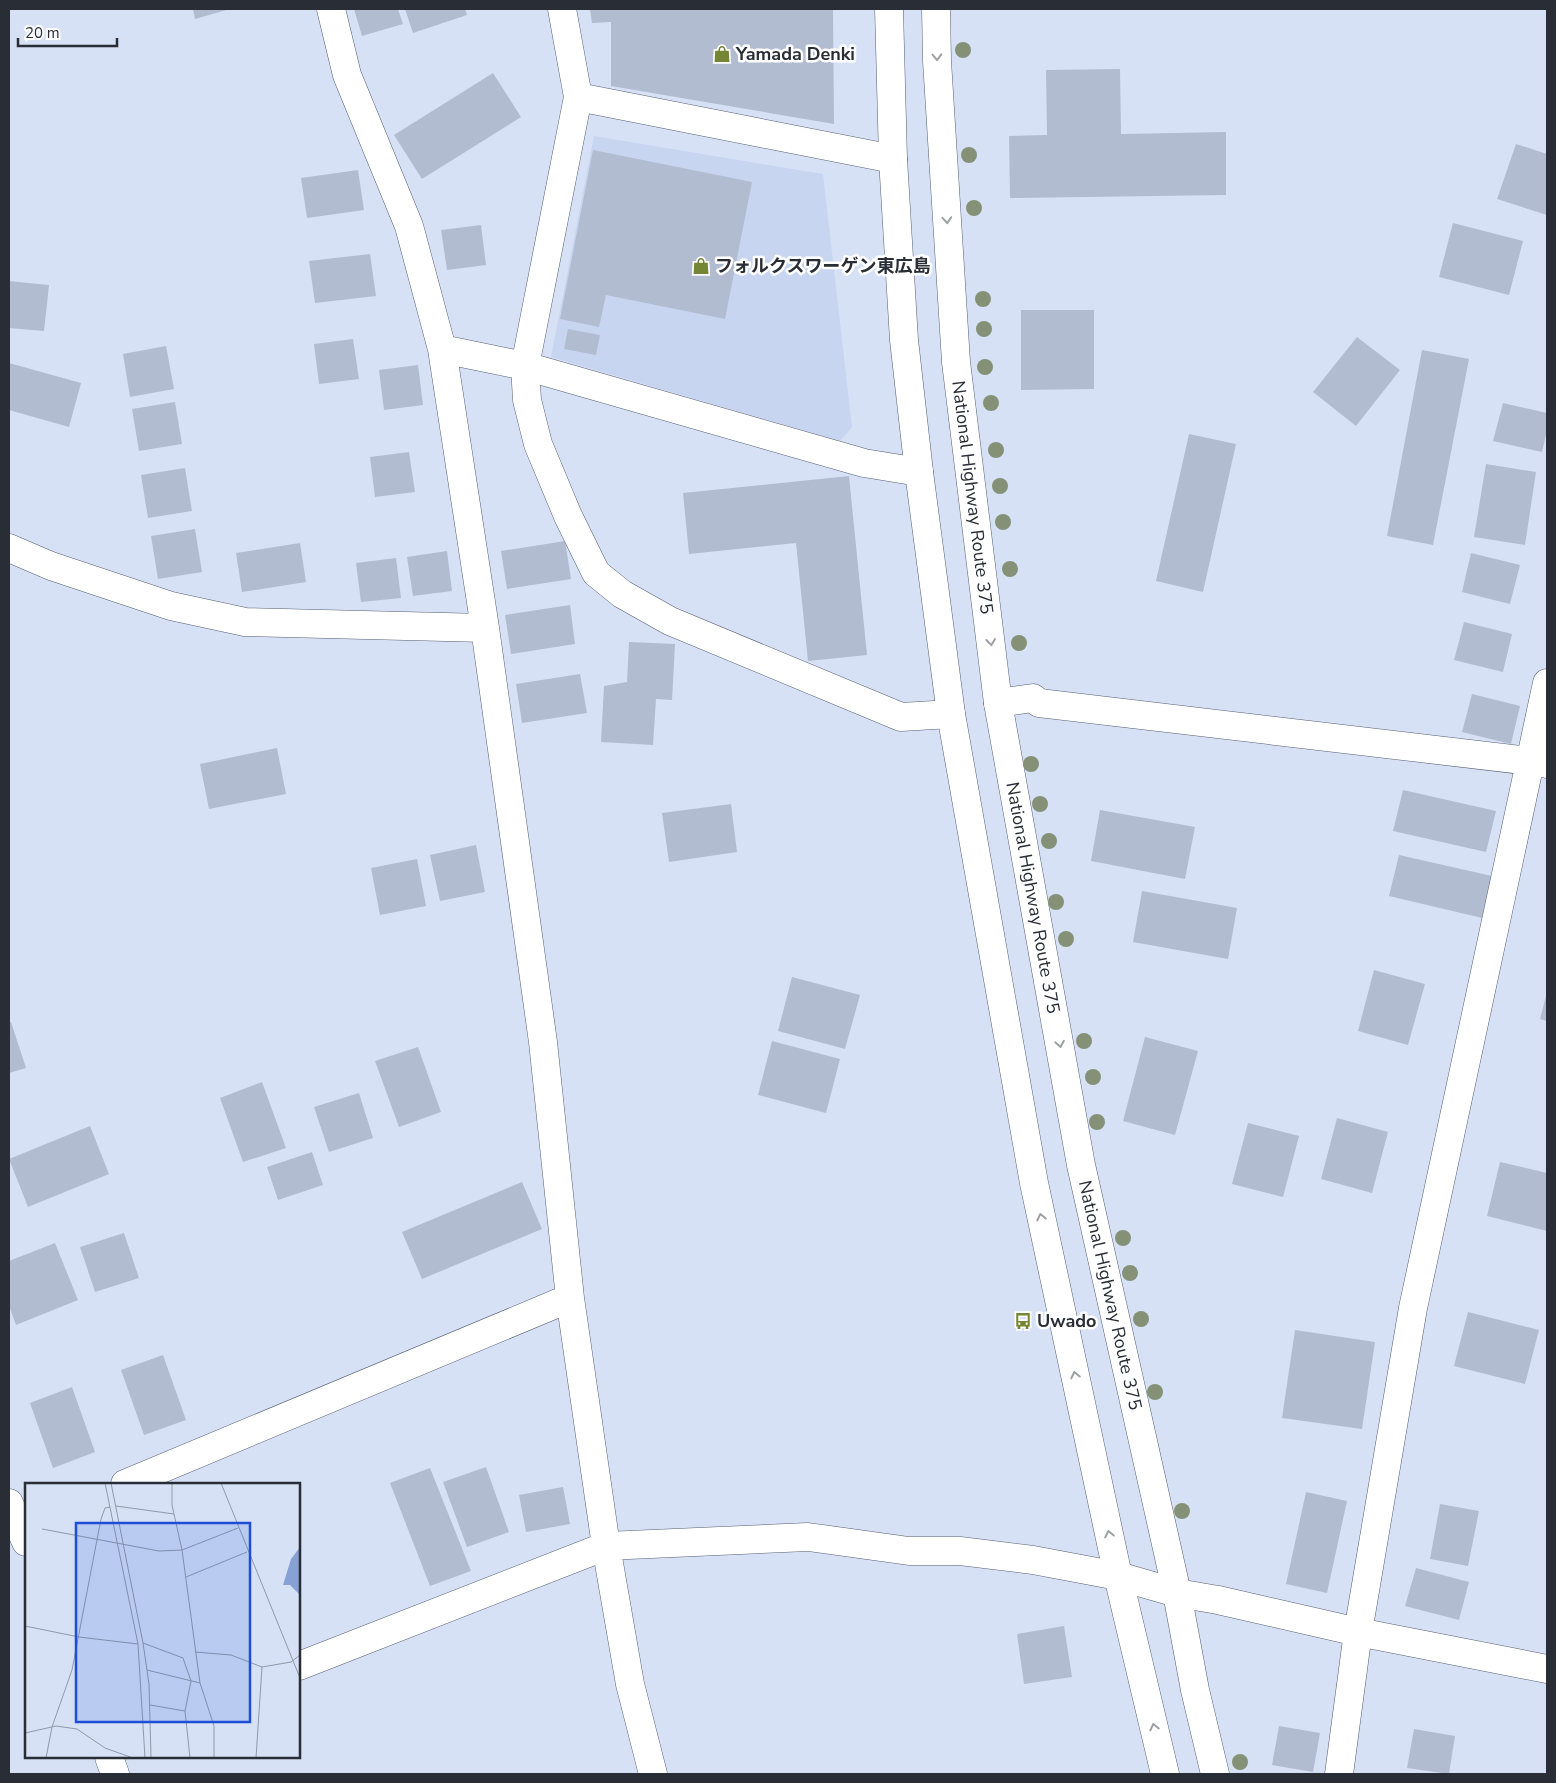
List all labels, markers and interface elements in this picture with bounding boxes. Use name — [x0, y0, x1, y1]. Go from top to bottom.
scale bar — [18, 15, 116, 47]
text: 20 m — [25, 23, 60, 43]
place label: Yamada Denki — [735, 42, 855, 66]
shop icon: Yamada Denki — [712, 44, 732, 64]
one-way arrow — [932, 54, 942, 62]
one-way arrow — [942, 216, 953, 224]
place label: フォルクスワーゲン東広島 — [715, 254, 930, 278]
shop icon: フォルクスワーゲン東広島 — [691, 256, 711, 276]
street label: National Highway Route 375 — [946, 379, 999, 615]
one-way arrow — [985, 639, 996, 647]
street label: National Highway Route 375 — [1000, 780, 1066, 1015]
one-way arrow — [1054, 1039, 1064, 1048]
street label: National Highway Route 375 — [1073, 1178, 1148, 1412]
one-way arrow — [1036, 1212, 1047, 1221]
place label: Uwado — [1037, 1309, 1096, 1333]
bus stop icon: Uwado — [1013, 1311, 1033, 1331]
one-way arrow — [1070, 1371, 1081, 1380]
inset map — [25, 1483, 300, 1758]
one-way arrow — [1105, 1530, 1115, 1539]
one-way arrow — [1149, 1722, 1160, 1731]

